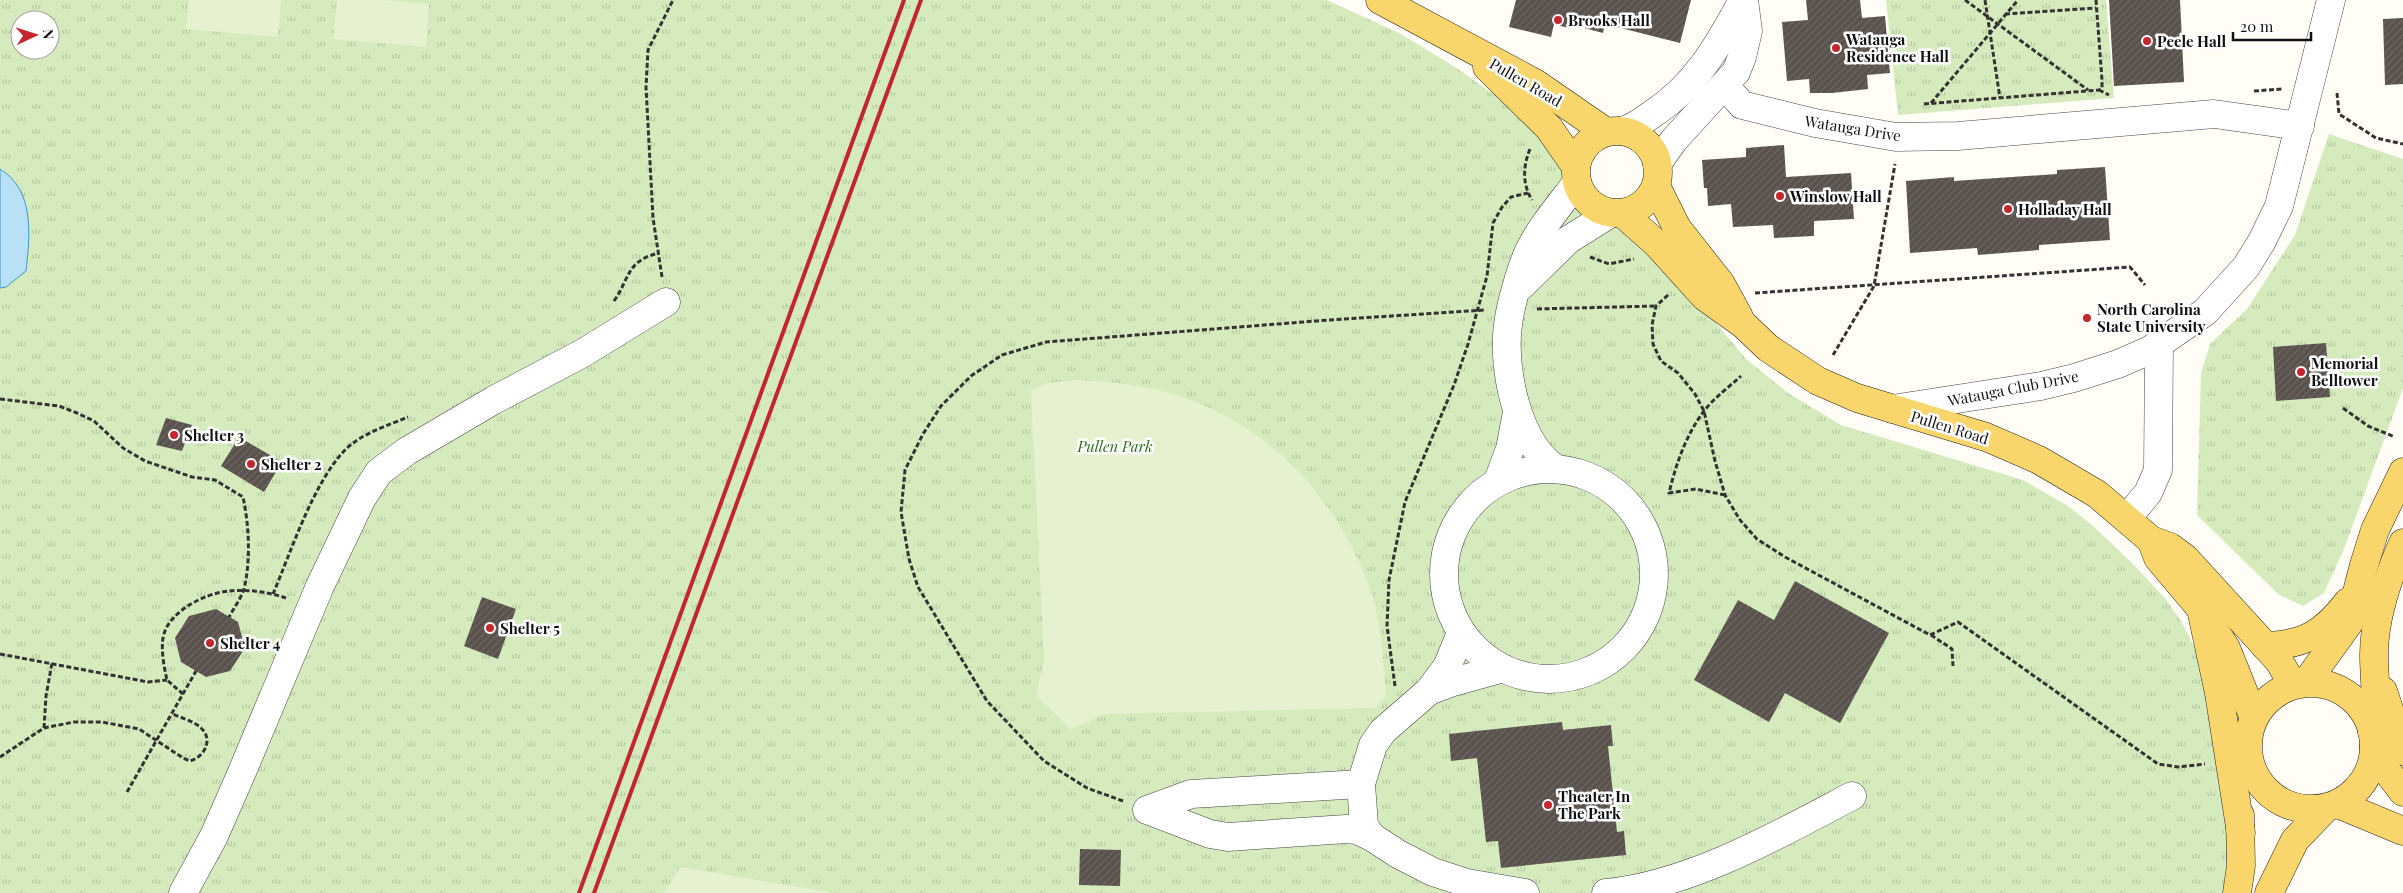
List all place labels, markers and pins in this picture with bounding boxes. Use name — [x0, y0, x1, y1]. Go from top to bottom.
place label: Brooks Hall — [1568, 10, 1650, 30]
marker: Brooks Hall — [1552, 14, 1564, 26]
place label: Watauga Residence Hall — [1845, 29, 1949, 66]
place label: Peele Hall — [2157, 31, 2227, 51]
marker: Peele Hall — [2141, 35, 2153, 47]
marker: Watauga Residence Hall — [1830, 42, 1842, 54]
place label: Winslow Hall — [1789, 186, 1882, 206]
marker: Winslow Hall — [1774, 190, 1786, 202]
place label: Holladay Hall — [2018, 199, 2112, 219]
marker: Holladay Hall — [2002, 203, 2014, 215]
place label: North Carolina State University — [2097, 299, 2206, 336]
marker: North Carolina State University — [2081, 312, 2093, 324]
place label: Memorial Belltower — [2311, 353, 2379, 390]
marker: Memorial Belltower — [2295, 366, 2307, 378]
place label: Shelter 3 — [184, 425, 244, 445]
marker: Shelter 3 — [168, 429, 180, 441]
place label: Shelter 2 — [261, 454, 322, 474]
marker: Shelter 2 — [245, 458, 257, 470]
place label: Shelter 5 — [500, 618, 560, 638]
marker: Shelter 5 — [484, 622, 496, 634]
place label: Shelter 4 — [220, 633, 281, 653]
marker: Shelter 4 — [204, 637, 216, 649]
place label: Theater In The Park — [1558, 786, 1631, 823]
marker: Theater In The Park — [1542, 799, 1554, 811]

